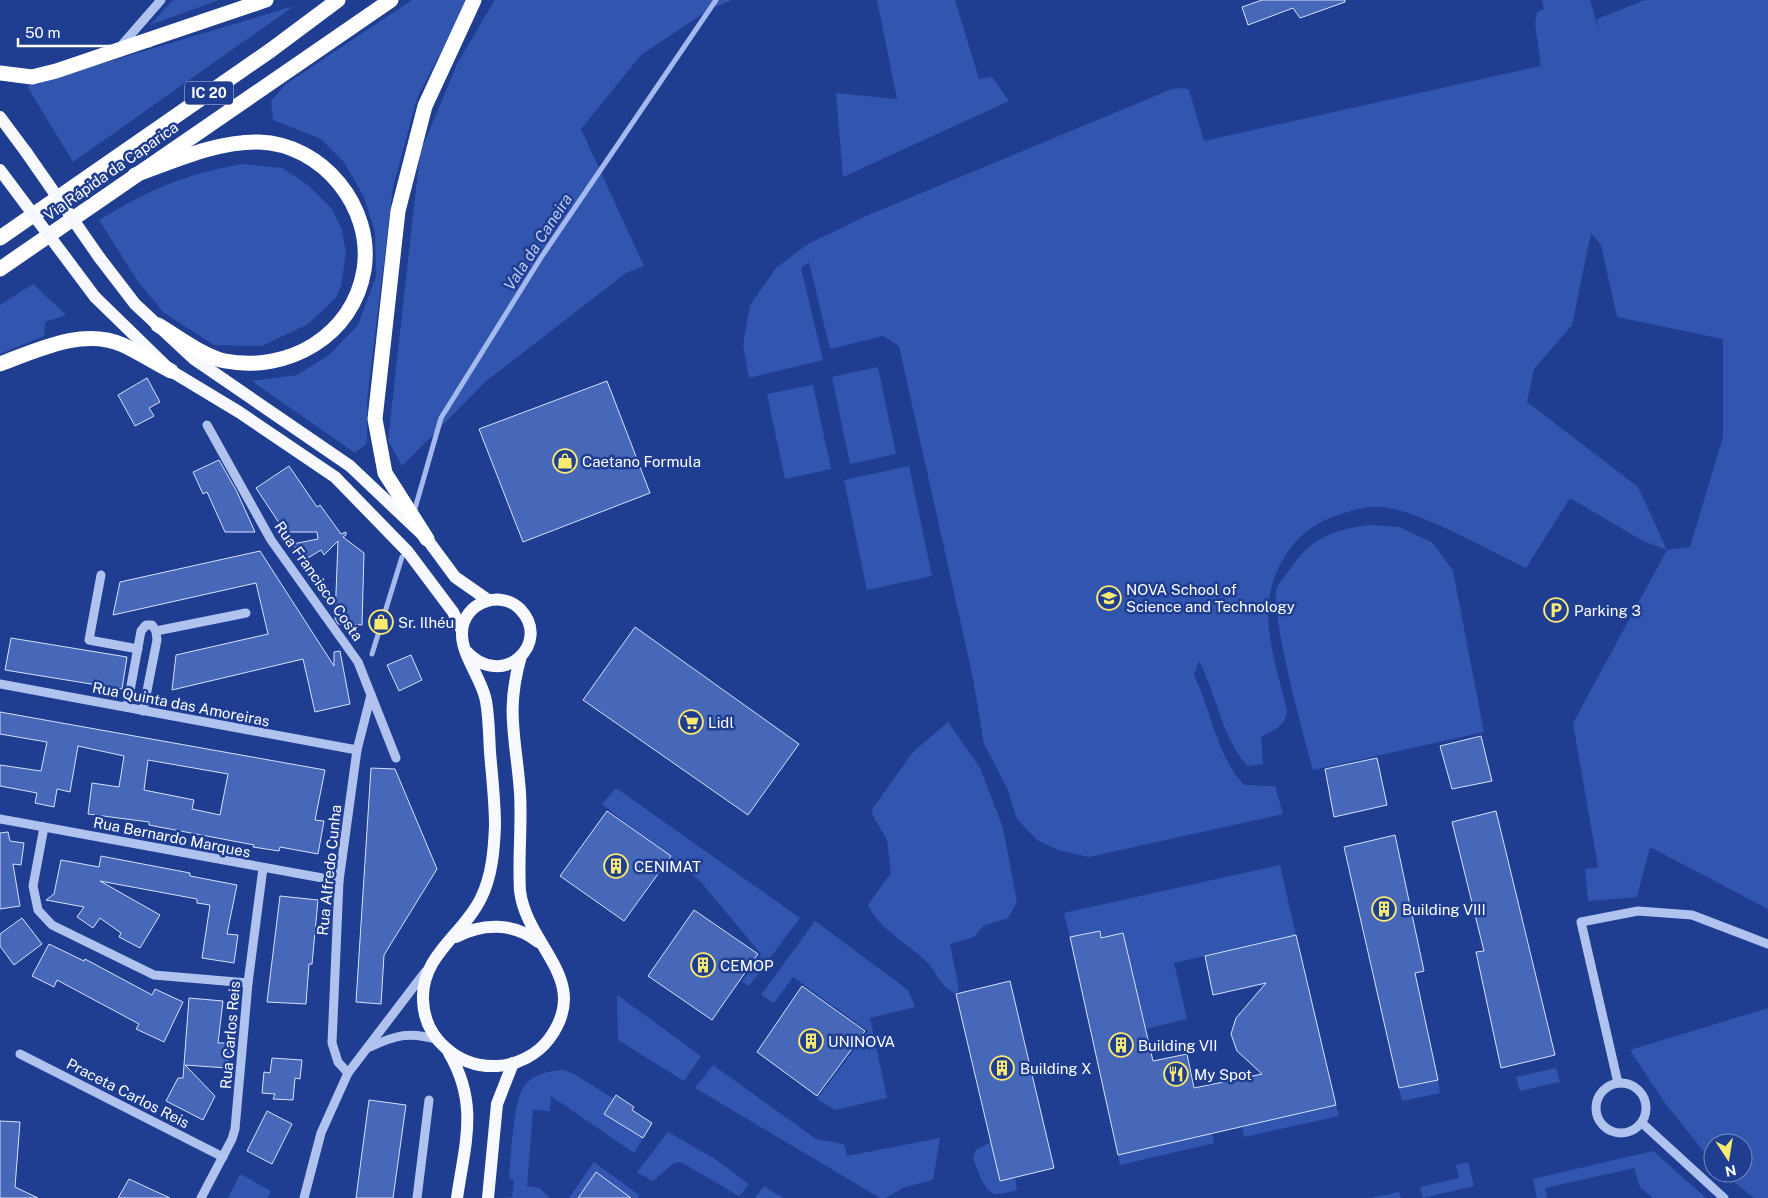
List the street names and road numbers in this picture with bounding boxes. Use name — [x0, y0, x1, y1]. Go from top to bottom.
road number: IC 20 — [185, 82, 233, 105]
street label: Via Rápida da Caparica — [41, 118, 181, 224]
street label: Rua Francisco Costa — [271, 518, 367, 644]
street label: Rua Quinta das Amoreiras — [91, 678, 271, 730]
street label: Rua Alfredo Cunha — [314, 804, 344, 936]
street label: Rua Bernardo Marques — [92, 813, 252, 861]
street label: Rua Carlos Reis — [217, 980, 243, 1090]
street label: Praceta Carlos Reis — [64, 1055, 192, 1131]

